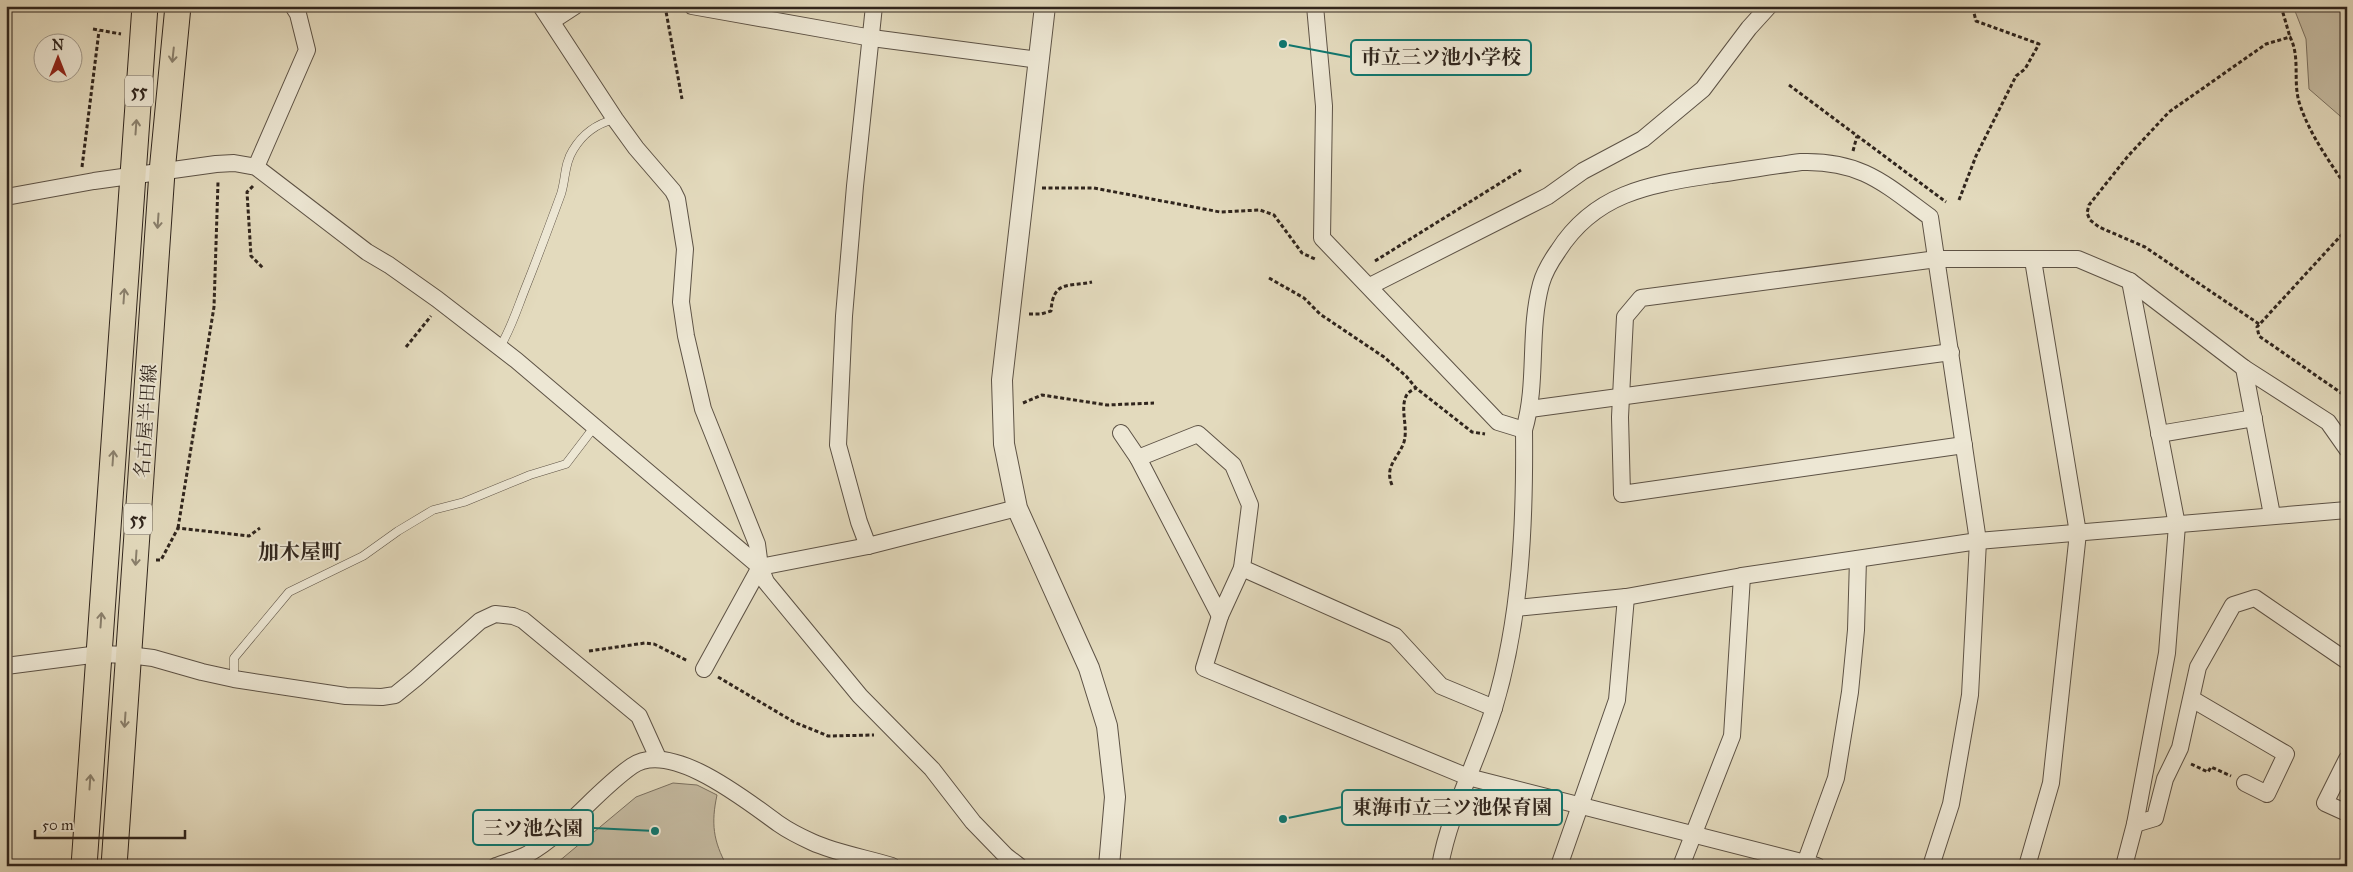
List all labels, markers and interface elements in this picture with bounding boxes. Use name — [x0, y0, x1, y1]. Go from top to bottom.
north arrow — [32, 32, 82, 82]
text: N — [52, 37, 64, 54]
callout: 市立三ツ池小学校 — [1351, 40, 1531, 75]
text: 市立三ツ池小学校 — [1361, 45, 1521, 69]
one-way arrow — [169, 46, 178, 62]
road number: 55 — [125, 76, 153, 106]
one-way arrow — [132, 119, 141, 135]
one-way arrow — [154, 213, 163, 229]
one-way arrow — [120, 288, 129, 304]
street label: 名古屋半田線 — [130, 363, 161, 479]
one-way arrow — [108, 450, 117, 466]
road number: 55 — [124, 504, 152, 534]
district label: 加木屋町 — [258, 539, 342, 565]
one-way arrow — [131, 549, 140, 565]
one-way arrow — [97, 612, 106, 628]
one-way arrow — [120, 711, 129, 727]
one-way arrow — [86, 774, 95, 790]
callout: 東海市立三ツ池保育園 — [1342, 790, 1562, 825]
text: 東海市立三ツ池保育園 — [1352, 795, 1552, 819]
scale bar — [35, 807, 185, 839]
callout: 三ツ池公園 — [473, 810, 593, 845]
text: 50 m — [42, 816, 74, 834]
text: 三ツ池公園 — [483, 816, 583, 840]

